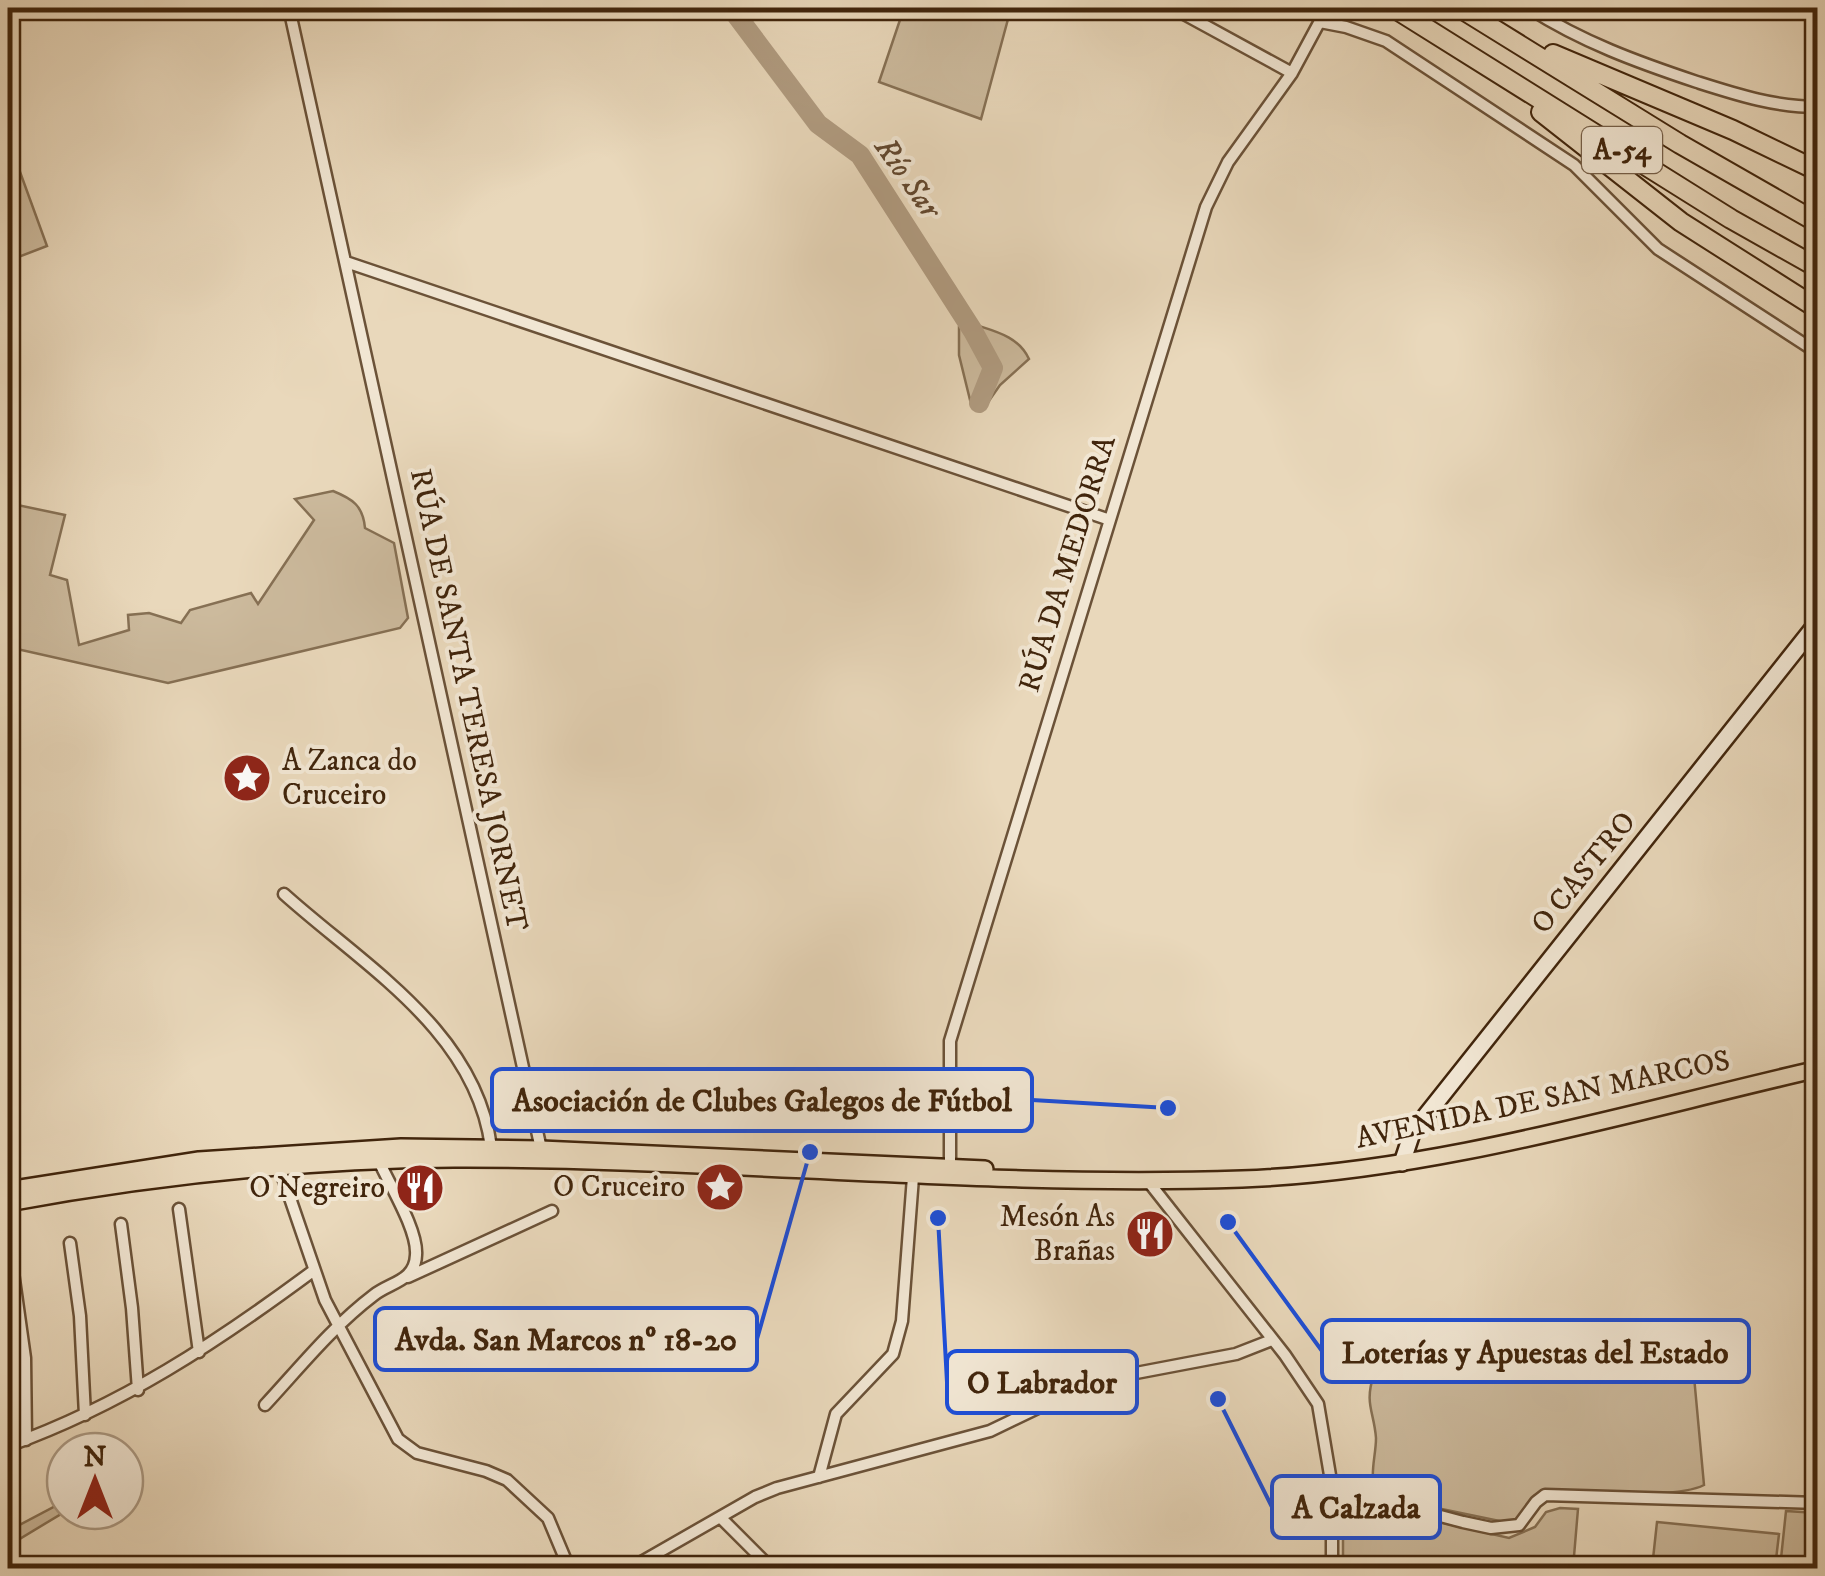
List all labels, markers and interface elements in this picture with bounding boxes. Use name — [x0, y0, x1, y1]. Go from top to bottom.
road number: A-54 — [1582, 127, 1662, 173]
water label: Río Sar — [864, 129, 951, 229]
street label: RÚA DA MEDORRA — [1010, 430, 1125, 697]
street label: RÚA DE SANTA TERESA JORNET — [401, 465, 537, 935]
place label: A Zanca do Cruceiro — [282, 743, 417, 814]
place icon: A Zanca do Cruceiro — [221, 752, 273, 804]
street label: O CASTRO — [1524, 805, 1644, 941]
street label: AVENIDA DE SAN MARCOS — [1352, 1042, 1734, 1158]
callout: Asociación de Clubes Galegos de Fútbol — [492, 1069, 1032, 1131]
text: Asociación de Clubes Galegos de Fútbol — [511, 1082, 1012, 1122]
place icon: O Cruceiro — [694, 1161, 746, 1213]
restaurant icon: O Negreiro — [394, 1162, 446, 1214]
place label: O Cruceiro — [553, 1169, 685, 1206]
place label: O Negreiro — [249, 1170, 385, 1207]
place label: Mesón As Brañas — [1000, 1199, 1115, 1270]
restaurant icon: Mesón As Brañas — [1124, 1208, 1176, 1260]
callout: Avda. San Marcos nº 18-20 — [375, 1308, 757, 1370]
callout: Loterías y Apuestas del Estado — [1322, 1320, 1749, 1382]
text: Avda. San Marcos nº 18-20 — [394, 1321, 737, 1361]
text: Loterías y Apuestas del Estado — [1341, 1334, 1729, 1374]
callout: O Labrador — [947, 1351, 1137, 1413]
text: O Labrador — [967, 1364, 1118, 1404]
north arrow — [45, 1431, 145, 1531]
text: N — [84, 1440, 107, 1475]
callout: A Calzada — [1272, 1476, 1440, 1538]
text: A Calzada — [1291, 1489, 1421, 1529]

